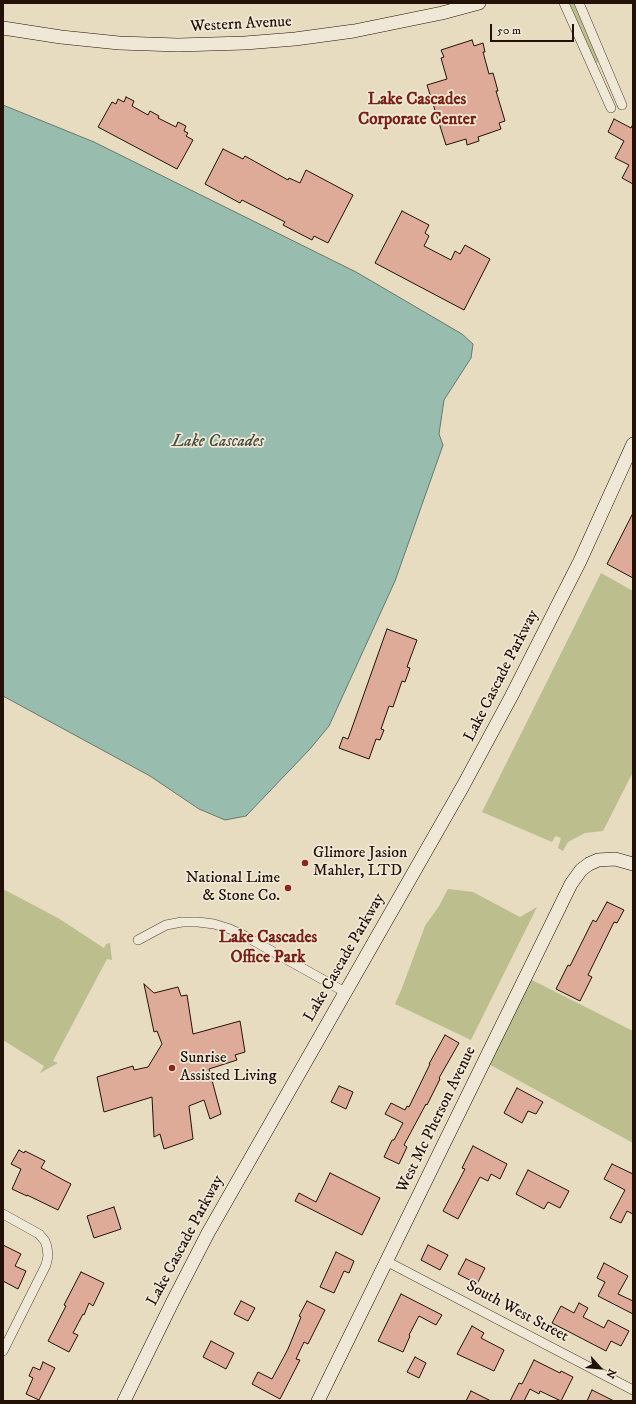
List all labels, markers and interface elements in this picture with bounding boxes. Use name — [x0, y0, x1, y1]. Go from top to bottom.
street label: Western Avenue — [190, 13, 292, 37]
scale bar — [492, 16, 576, 42]
text: 50 m — [497, 23, 521, 38]
district label: Lake Cascades Corporate Center — [358, 90, 476, 130]
water label: Lake Cascades — [172, 432, 264, 452]
street label: Lake Cascade Parkway — [461, 607, 543, 745]
place label: Glimore Jasion Mahler, LTD — [313, 844, 407, 882]
marker: Glimore Jasion Mahler, LTD — [300, 858, 310, 868]
place label: National Lime & Stone Co. — [186, 869, 280, 907]
marker: National Lime & Stone Co. — [283, 883, 293, 893]
street label: Lake Cascade Parkway — [300, 890, 390, 1026]
district label: Lake Cascades Office Park — [219, 928, 317, 968]
street label: West Mc Pherson Avenue — [393, 1044, 481, 1196]
place label: Sunrise Assisted Living — [180, 1049, 276, 1087]
marker: Sunrise Assisted Living — [167, 1063, 177, 1073]
street label: Lake Cascade Parkway — [143, 1172, 229, 1310]
street label: South West Street — [463, 1277, 571, 1347]
north arrow — [580, 1348, 620, 1388]
text: N — [602, 1366, 619, 1381]

